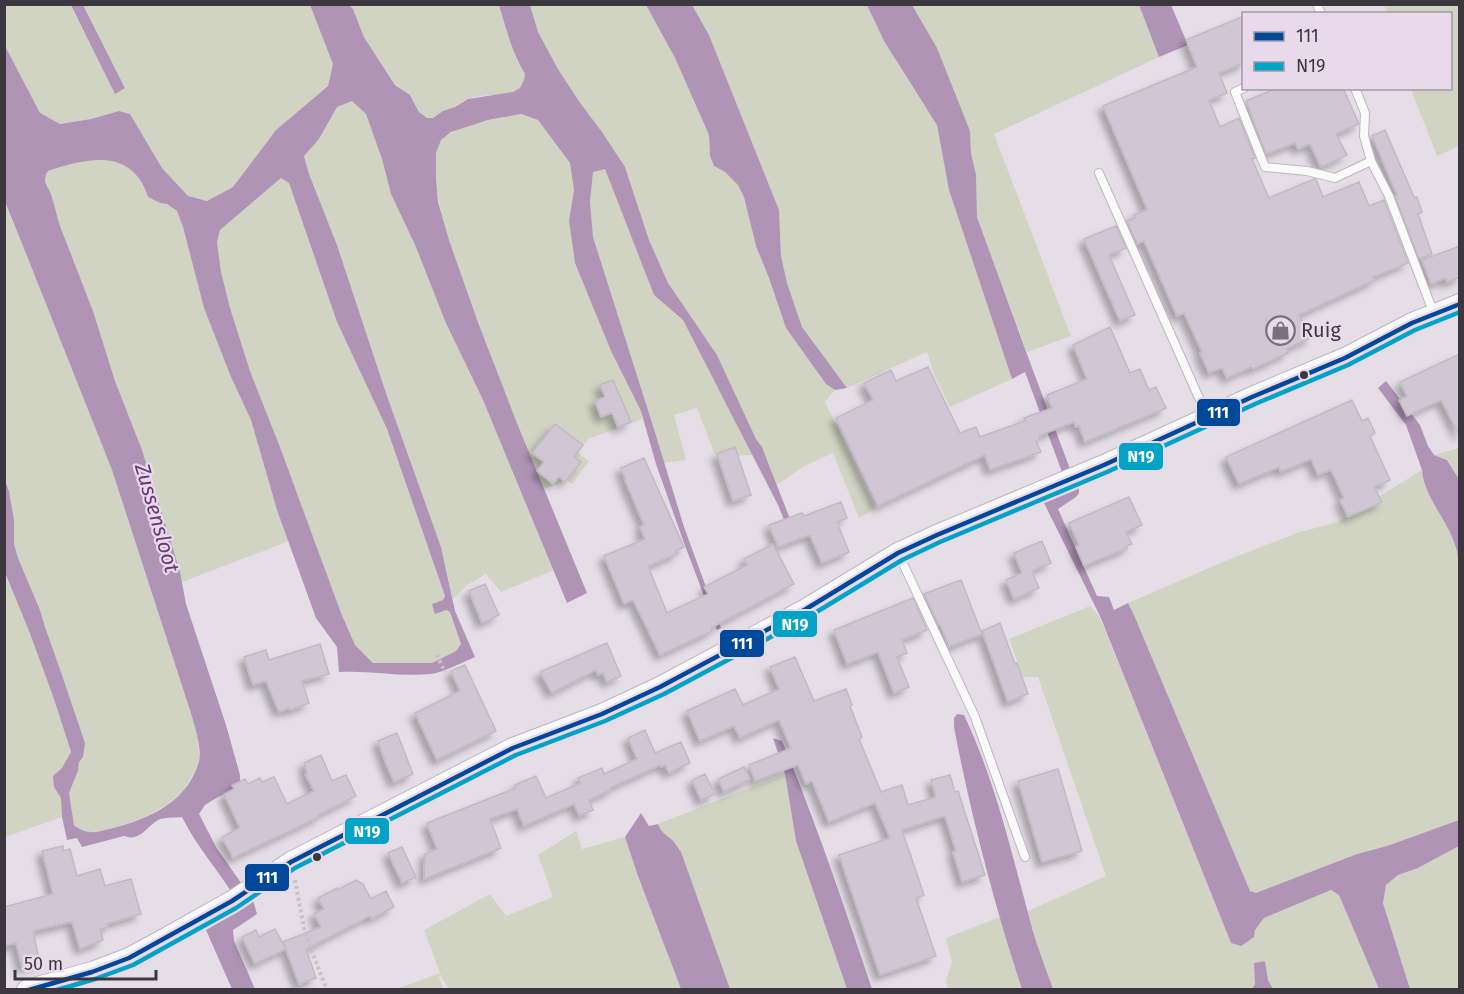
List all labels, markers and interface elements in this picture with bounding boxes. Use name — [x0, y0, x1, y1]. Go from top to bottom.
legend — [1242, 12, 1452, 90]
text: 111 — [1296, 25, 1319, 47]
text: N19 — [1296, 55, 1326, 77]
shop icon: Ruig — [1264, 314, 1296, 346]
place label: Ruig — [1301, 318, 1341, 342]
unlabelled marker — [1298, 369, 1310, 381]
line badge: 111 — [1196, 398, 1241, 427]
text: 111 — [1207, 403, 1229, 422]
line badge: N19 — [1118, 442, 1164, 471]
text: N19 — [1128, 447, 1155, 466]
water label: Zussensloot — [129, 460, 185, 576]
line badge: N19 — [772, 610, 818, 638]
text: N19 — [782, 615, 809, 634]
line badge: 111 — [719, 629, 765, 658]
text: 111 — [731, 634, 753, 653]
line badge: N19 — [344, 817, 390, 845]
text: N19 — [354, 822, 381, 841]
unlabelled marker — [311, 851, 323, 863]
line badge: 111 — [244, 863, 290, 892]
text: 111 — [256, 868, 278, 887]
scale bar — [15, 943, 156, 981]
text: 50 m — [24, 953, 63, 975]

